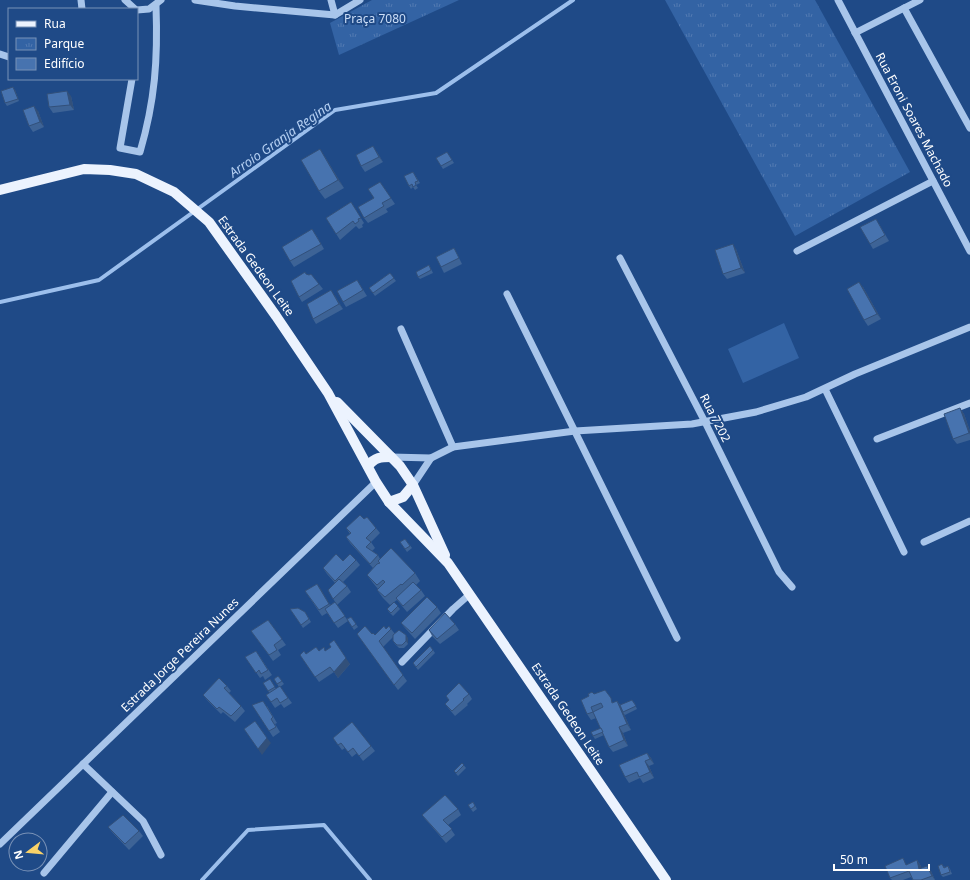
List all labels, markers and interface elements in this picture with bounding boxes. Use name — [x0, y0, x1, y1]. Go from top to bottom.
legend — [8, 8, 138, 80]
park label: Praça 7080 — [344, 10, 406, 27]
text: Rua — [44, 15, 66, 32]
text: Parque — [44, 35, 85, 52]
street label: Rua Eroni Soares Machado — [872, 50, 957, 190]
text: Edifício — [44, 55, 85, 72]
water label: Arroio Granja Regina — [224, 97, 335, 182]
street label: Estrada Gedeon Leite — [214, 212, 299, 319]
street label: Rua 7202 — [696, 391, 735, 445]
street label: Estrada Jorge Pereira Nunes — [117, 594, 242, 716]
street label: Estrada Gedeon Leite — [528, 659, 609, 768]
north arrow — [8, 832, 48, 872]
scale bar — [834, 846, 929, 872]
text: N — [9, 849, 26, 861]
text: 50 m — [840, 851, 868, 868]

